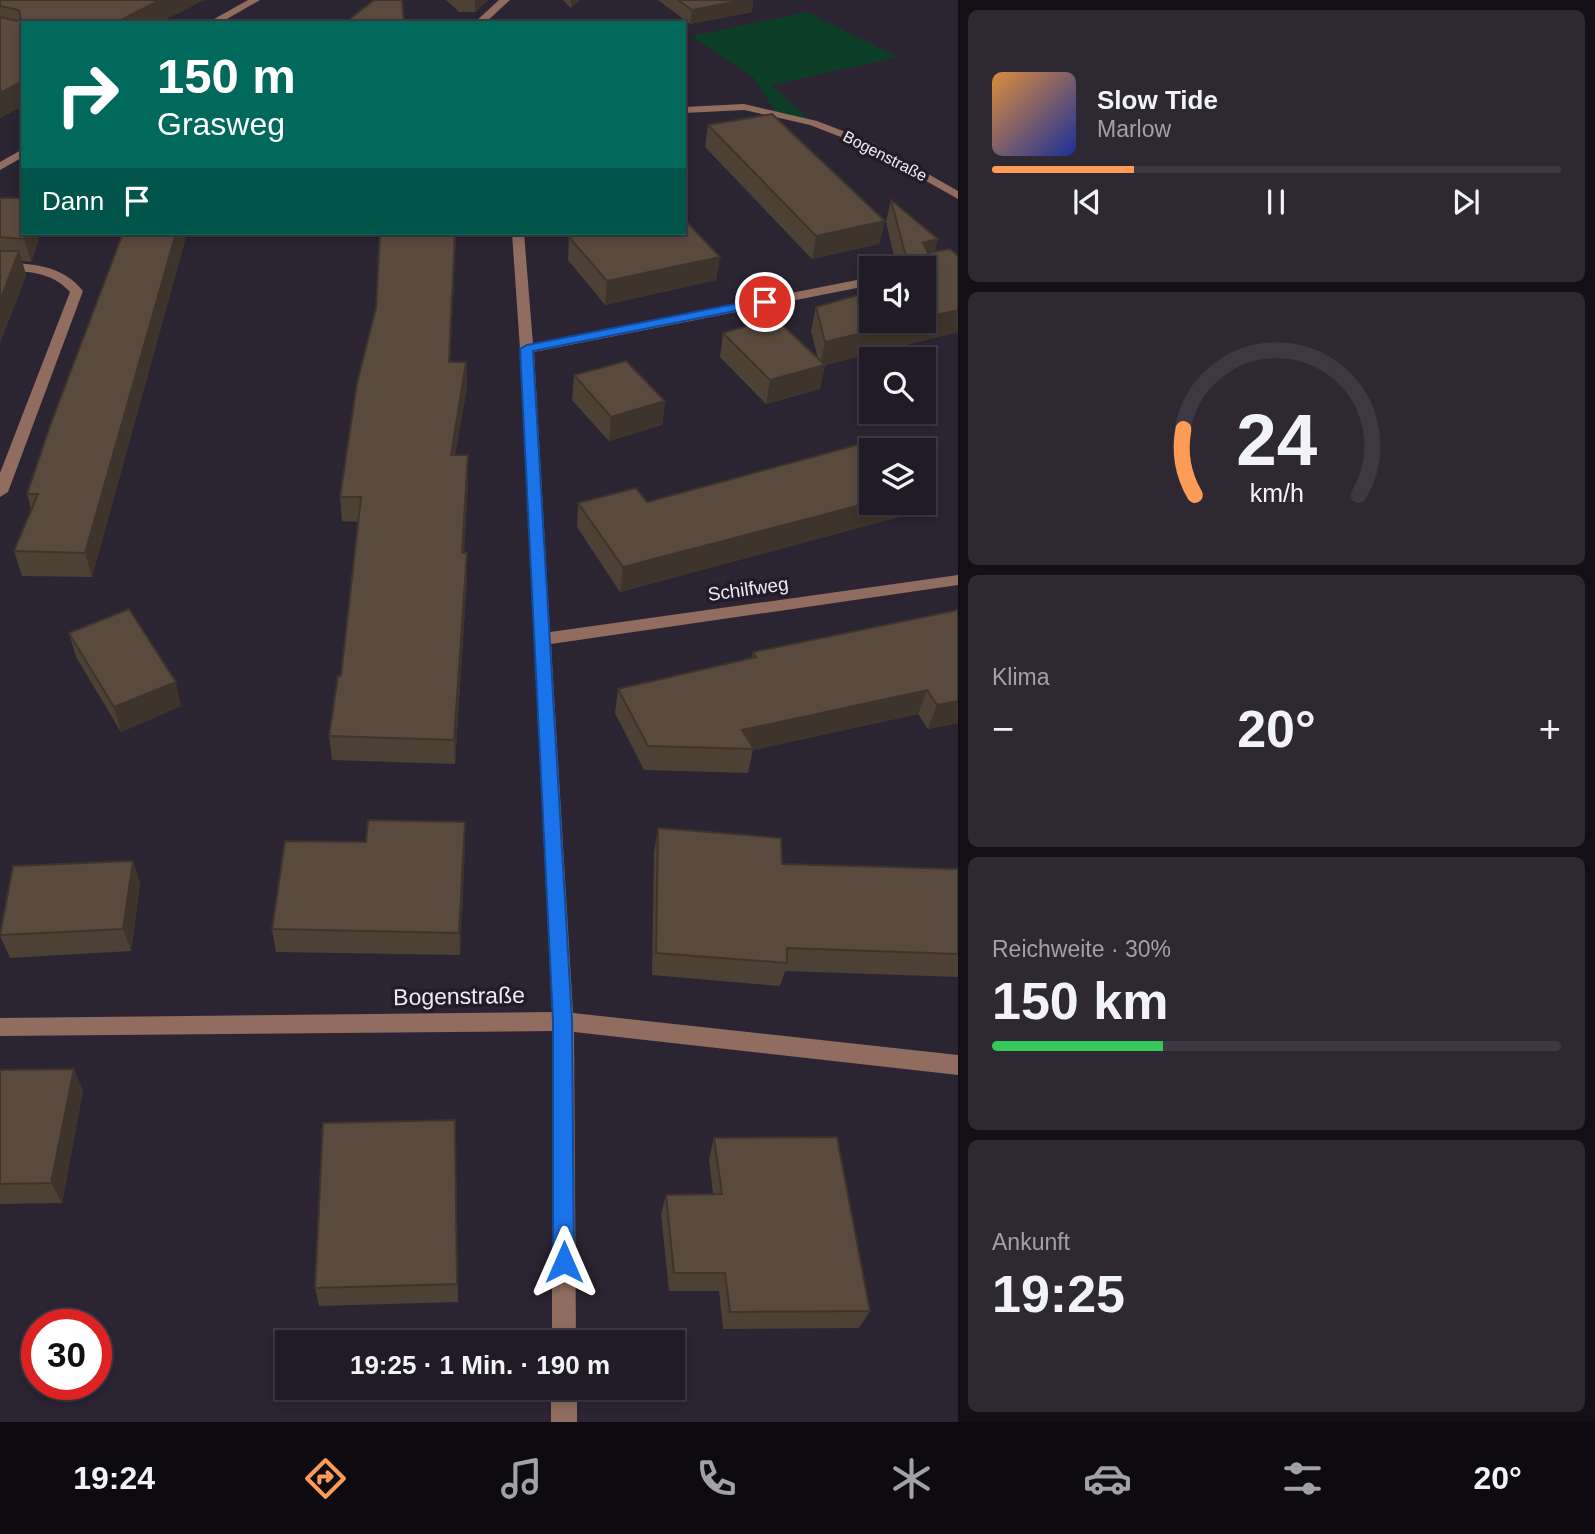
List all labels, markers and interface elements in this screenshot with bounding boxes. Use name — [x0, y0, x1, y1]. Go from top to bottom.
icon: right — [42, 49, 133, 140]
text: 150 m — [157, 49, 296, 103]
text: Slow Tide — [1097, 85, 1218, 115]
text: Grasweg — [157, 106, 285, 142]
text: Marlow — [1097, 116, 1171, 142]
street label: Bogenstraße — [840, 128, 930, 184]
icon: arrive — [118, 182, 156, 220]
icon: previous — [1068, 183, 1106, 221]
icon: pause — [1257, 183, 1295, 221]
icon: next — [1447, 183, 1485, 221]
text: Dann — [42, 186, 104, 216]
map controls — [859, 256, 936, 515]
button: sound — [859, 256, 936, 333]
pin — [735, 272, 795, 332]
icon: arrive — [746, 283, 784, 321]
button: search — [859, 347, 936, 424]
text: 24 — [1236, 399, 1317, 480]
button: layers — [859, 438, 936, 515]
text: km/h — [1249, 478, 1304, 506]
street label: Schilfweg — [706, 573, 790, 605]
text: Klima — [992, 664, 1050, 690]
text: 20° — [1237, 700, 1316, 758]
text: − — [992, 708, 1014, 750]
text: + — [1539, 708, 1561, 750]
text: Reichweite · 30% — [992, 936, 1171, 962]
text: 150 km — [992, 972, 1168, 1030]
street label: Bogenstraße — [393, 982, 525, 1010]
position arrow — [527, 1225, 601, 1299]
text: Ankunft — [992, 1229, 1070, 1255]
text: 19:25 — [992, 1265, 1125, 1323]
speed limit sign: 30 — [21, 1309, 112, 1400]
text: 19:25 · 1 Min. · 190 m — [350, 1350, 610, 1380]
icon: directions — [301, 1454, 350, 1503]
icon: music — [497, 1454, 546, 1503]
icon: phone — [692, 1454, 741, 1503]
icon: climate — [887, 1454, 936, 1503]
icon: car — [1083, 1454, 1132, 1503]
icon: filters — [1278, 1454, 1327, 1503]
text: 19:24 — [73, 1460, 155, 1496]
text: 20° — [1473, 1460, 1522, 1496]

